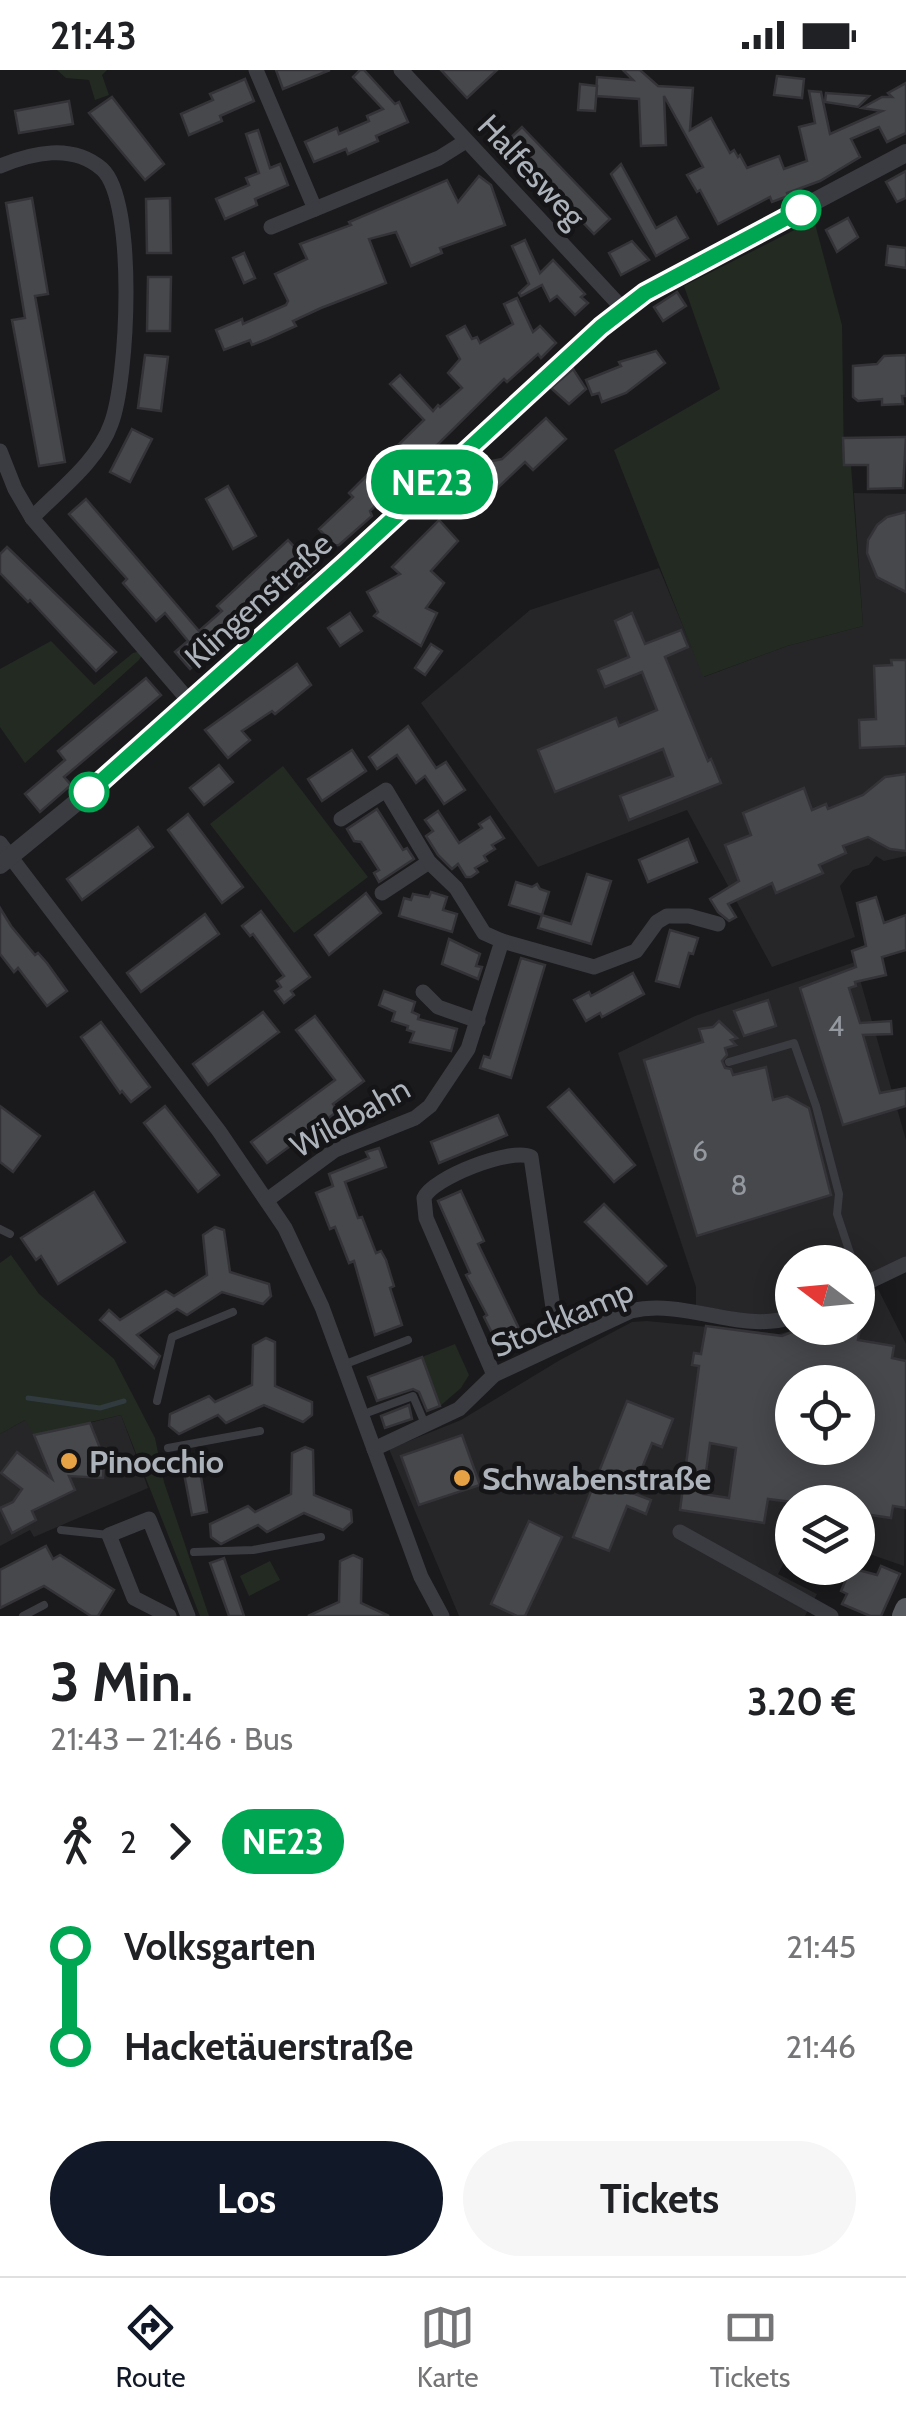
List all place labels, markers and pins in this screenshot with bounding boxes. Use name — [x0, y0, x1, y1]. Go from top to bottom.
unlabelled marker — [782, 191, 820, 229]
unlabelled marker — [70, 773, 108, 811]
place label: Pinocchio — [89, 1442, 224, 1481]
marker: Pinocchio — [58, 1450, 80, 1472]
place label: Schwabenstraße — [482, 1459, 711, 1498]
marker: Schwabenstraße — [451, 1467, 473, 1489]

